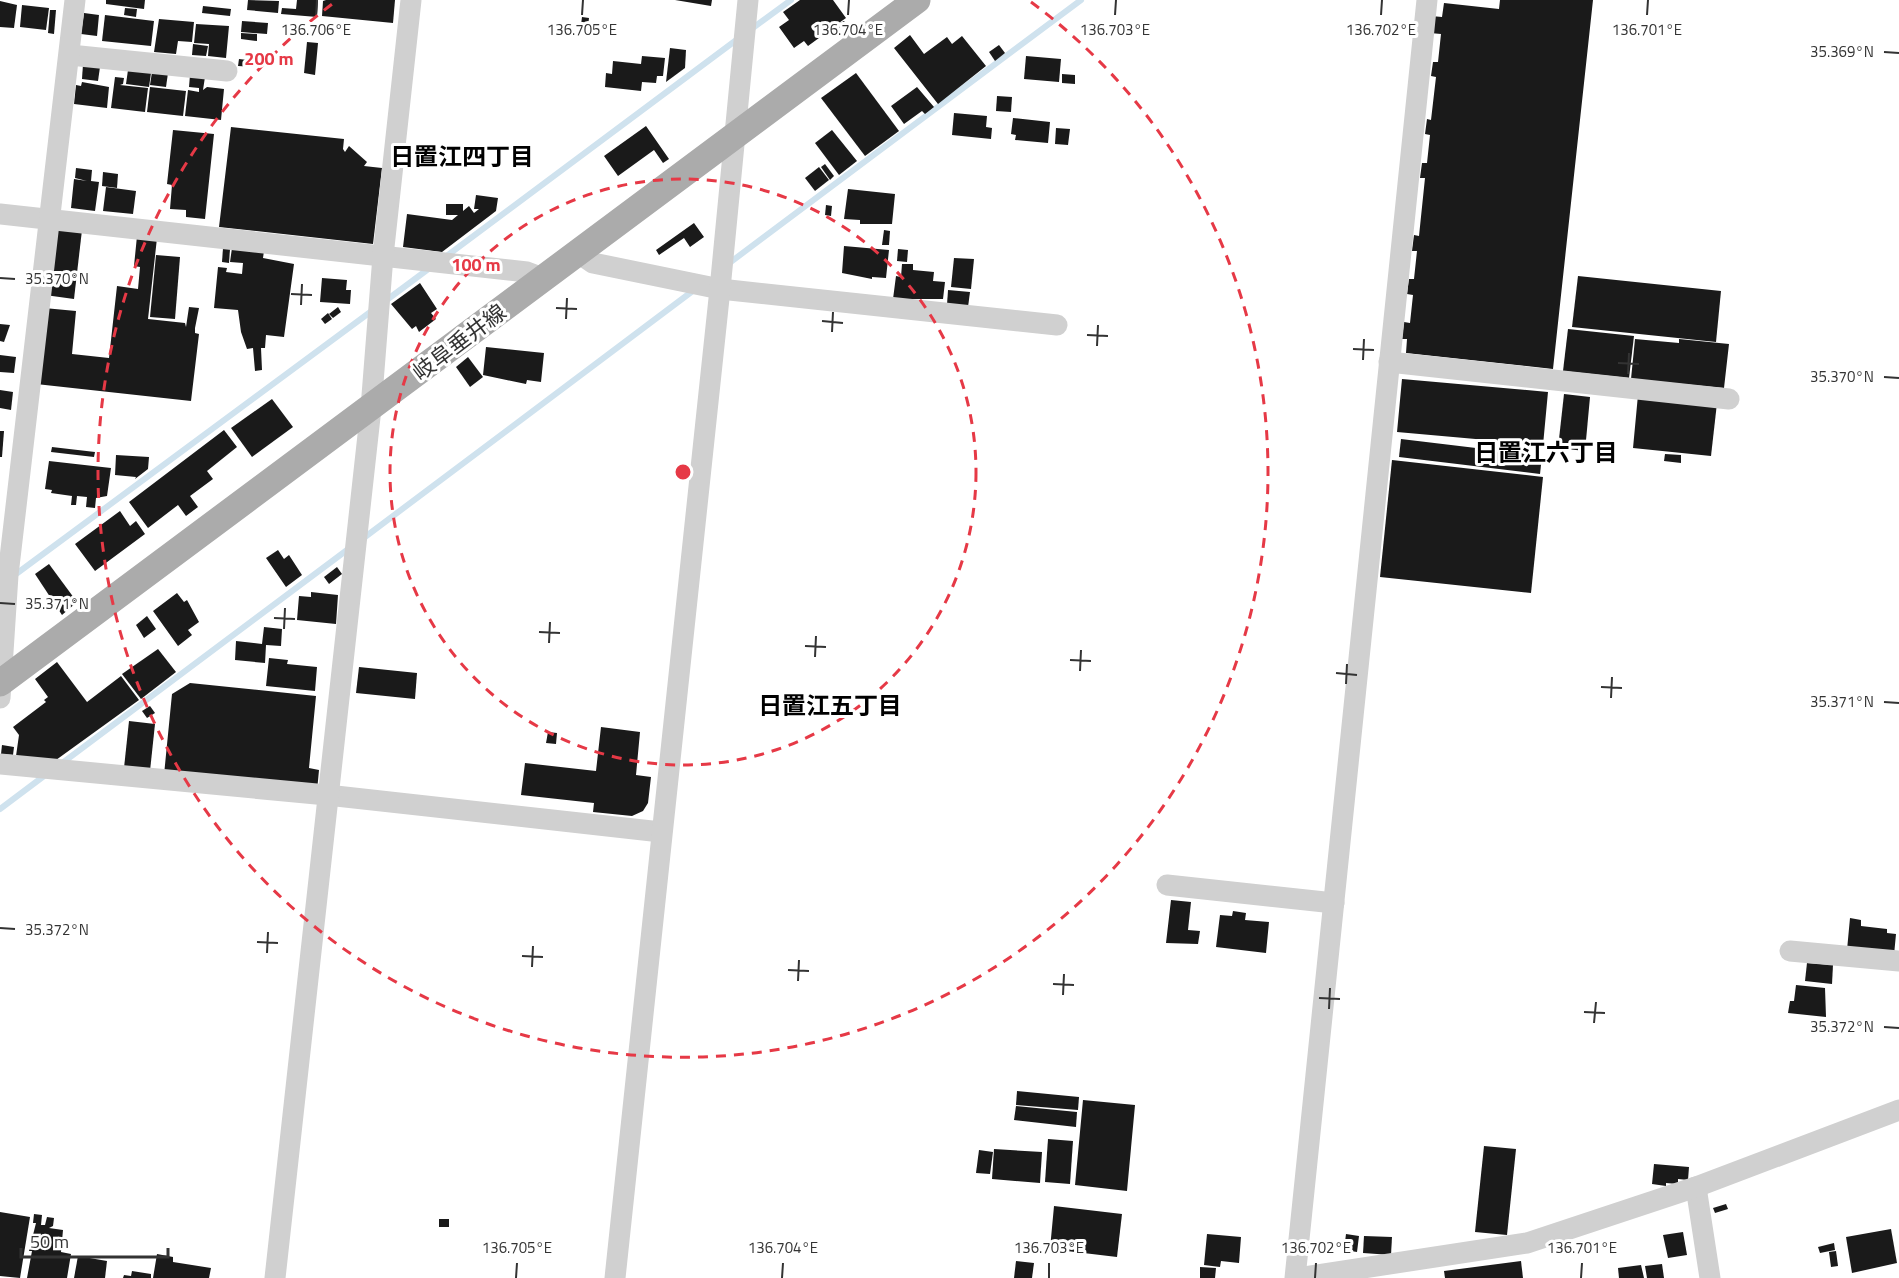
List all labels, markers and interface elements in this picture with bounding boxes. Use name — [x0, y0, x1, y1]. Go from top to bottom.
text: 136.706°E — [281, 18, 351, 41]
text: 136.705°E — [547, 18, 617, 41]
text: 136.704°E — [813, 18, 883, 41]
text: 136.703°E — [1080, 18, 1150, 41]
text: 136.702°E — [1346, 18, 1416, 41]
text: 136.701°E — [1612, 18, 1682, 41]
text: 35.369°N — [1810, 40, 1874, 63]
text: 200 m — [244, 45, 294, 72]
district label: 日置江四丁目 — [390, 138, 534, 174]
text: 100 m — [451, 251, 501, 278]
text: 35.370°N — [25, 267, 89, 290]
street label: 岐阜垂井線 — [405, 295, 513, 389]
text: 35.370°N — [1810, 365, 1874, 388]
district label: 日置江六丁目 — [1474, 434, 1618, 470]
centre of rings — [673, 462, 693, 482]
text: 35.371°N — [25, 592, 89, 615]
district label: 日置江五丁目 — [758, 687, 902, 723]
text: 35.371°N — [1810, 690, 1874, 713]
text: 35.372°N — [25, 918, 89, 941]
text: 35.372°N — [1810, 1015, 1874, 1038]
scale bar — [21, 1221, 168, 1259]
text: 50 m — [30, 1228, 69, 1255]
text: 136.705°E — [482, 1236, 552, 1259]
text: 136.704°E — [748, 1236, 818, 1259]
text: 136.703°E — [1014, 1236, 1084, 1259]
text: 136.702°E — [1281, 1236, 1351, 1259]
text: 136.701°E — [1547, 1236, 1617, 1259]

